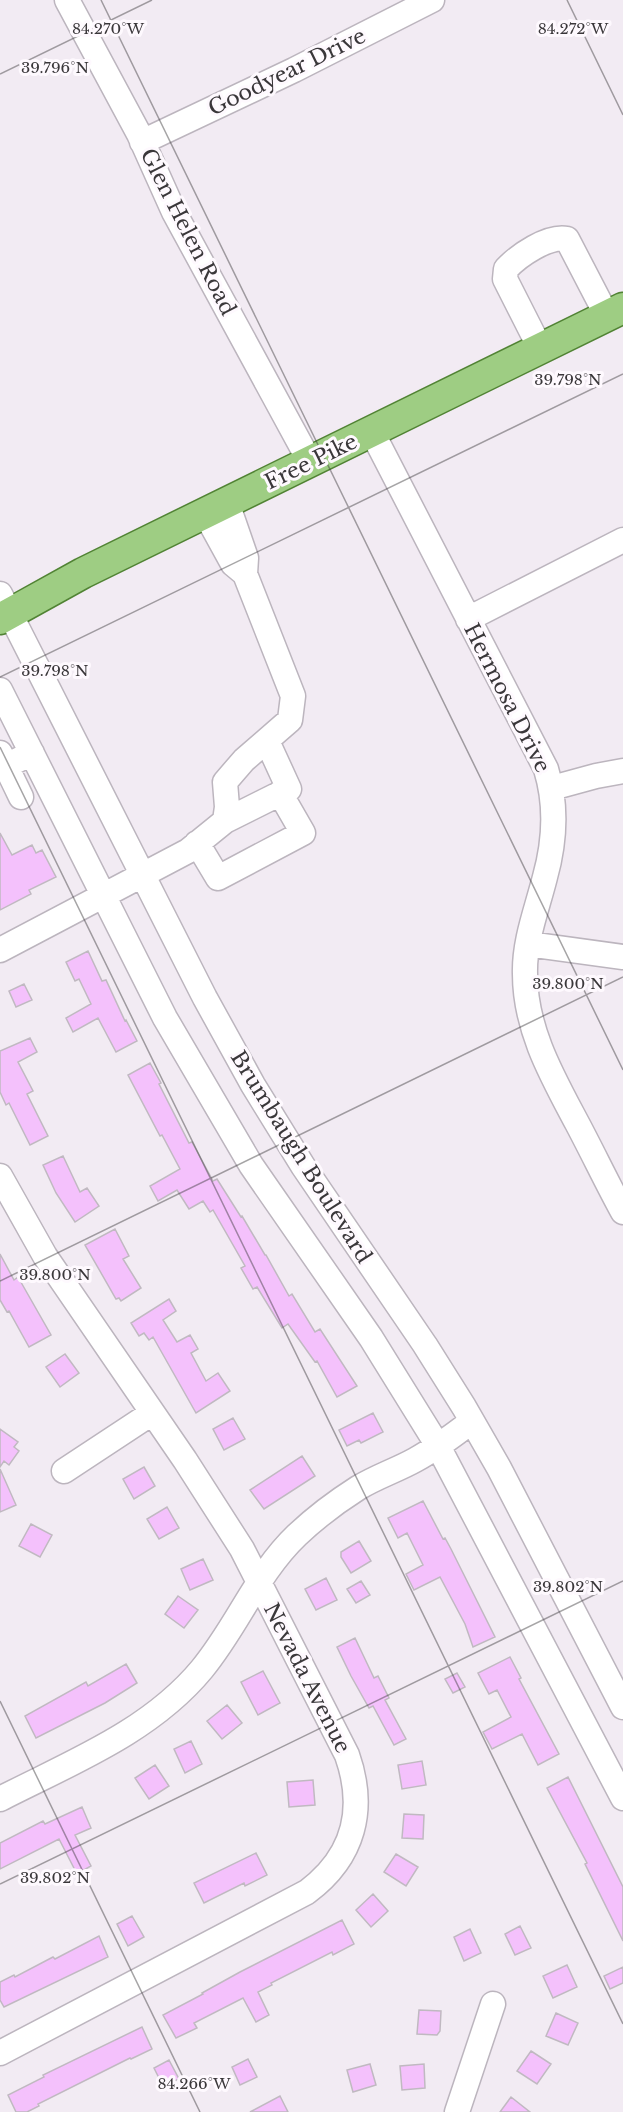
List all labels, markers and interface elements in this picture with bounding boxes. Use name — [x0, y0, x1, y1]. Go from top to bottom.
text: 84.270°W — [72, 19, 144, 38]
text: 84.272°W — [538, 19, 609, 38]
street label: Goodyear Drive — [204, 23, 370, 121]
text: 39.796°N — [21, 58, 89, 77]
street label: Glen Helen Road — [135, 144, 241, 320]
text: 39.798°N — [534, 370, 602, 389]
street label: Free Pike — [261, 428, 361, 496]
street label: Hermosa Drive — [458, 619, 556, 777]
text: 39.798°N — [21, 661, 89, 680]
text: 39.800°N — [532, 974, 604, 993]
street label: Brumbaugh Boulevard — [225, 1046, 377, 1268]
text: 39.800°N — [19, 1265, 91, 1284]
text: 39.802°N — [533, 1577, 603, 1596]
street label: Nevada Avenue — [258, 1599, 356, 1757]
text: 39.802°N — [20, 1868, 90, 1887]
text: 84.266°W — [157, 2074, 231, 2093]

